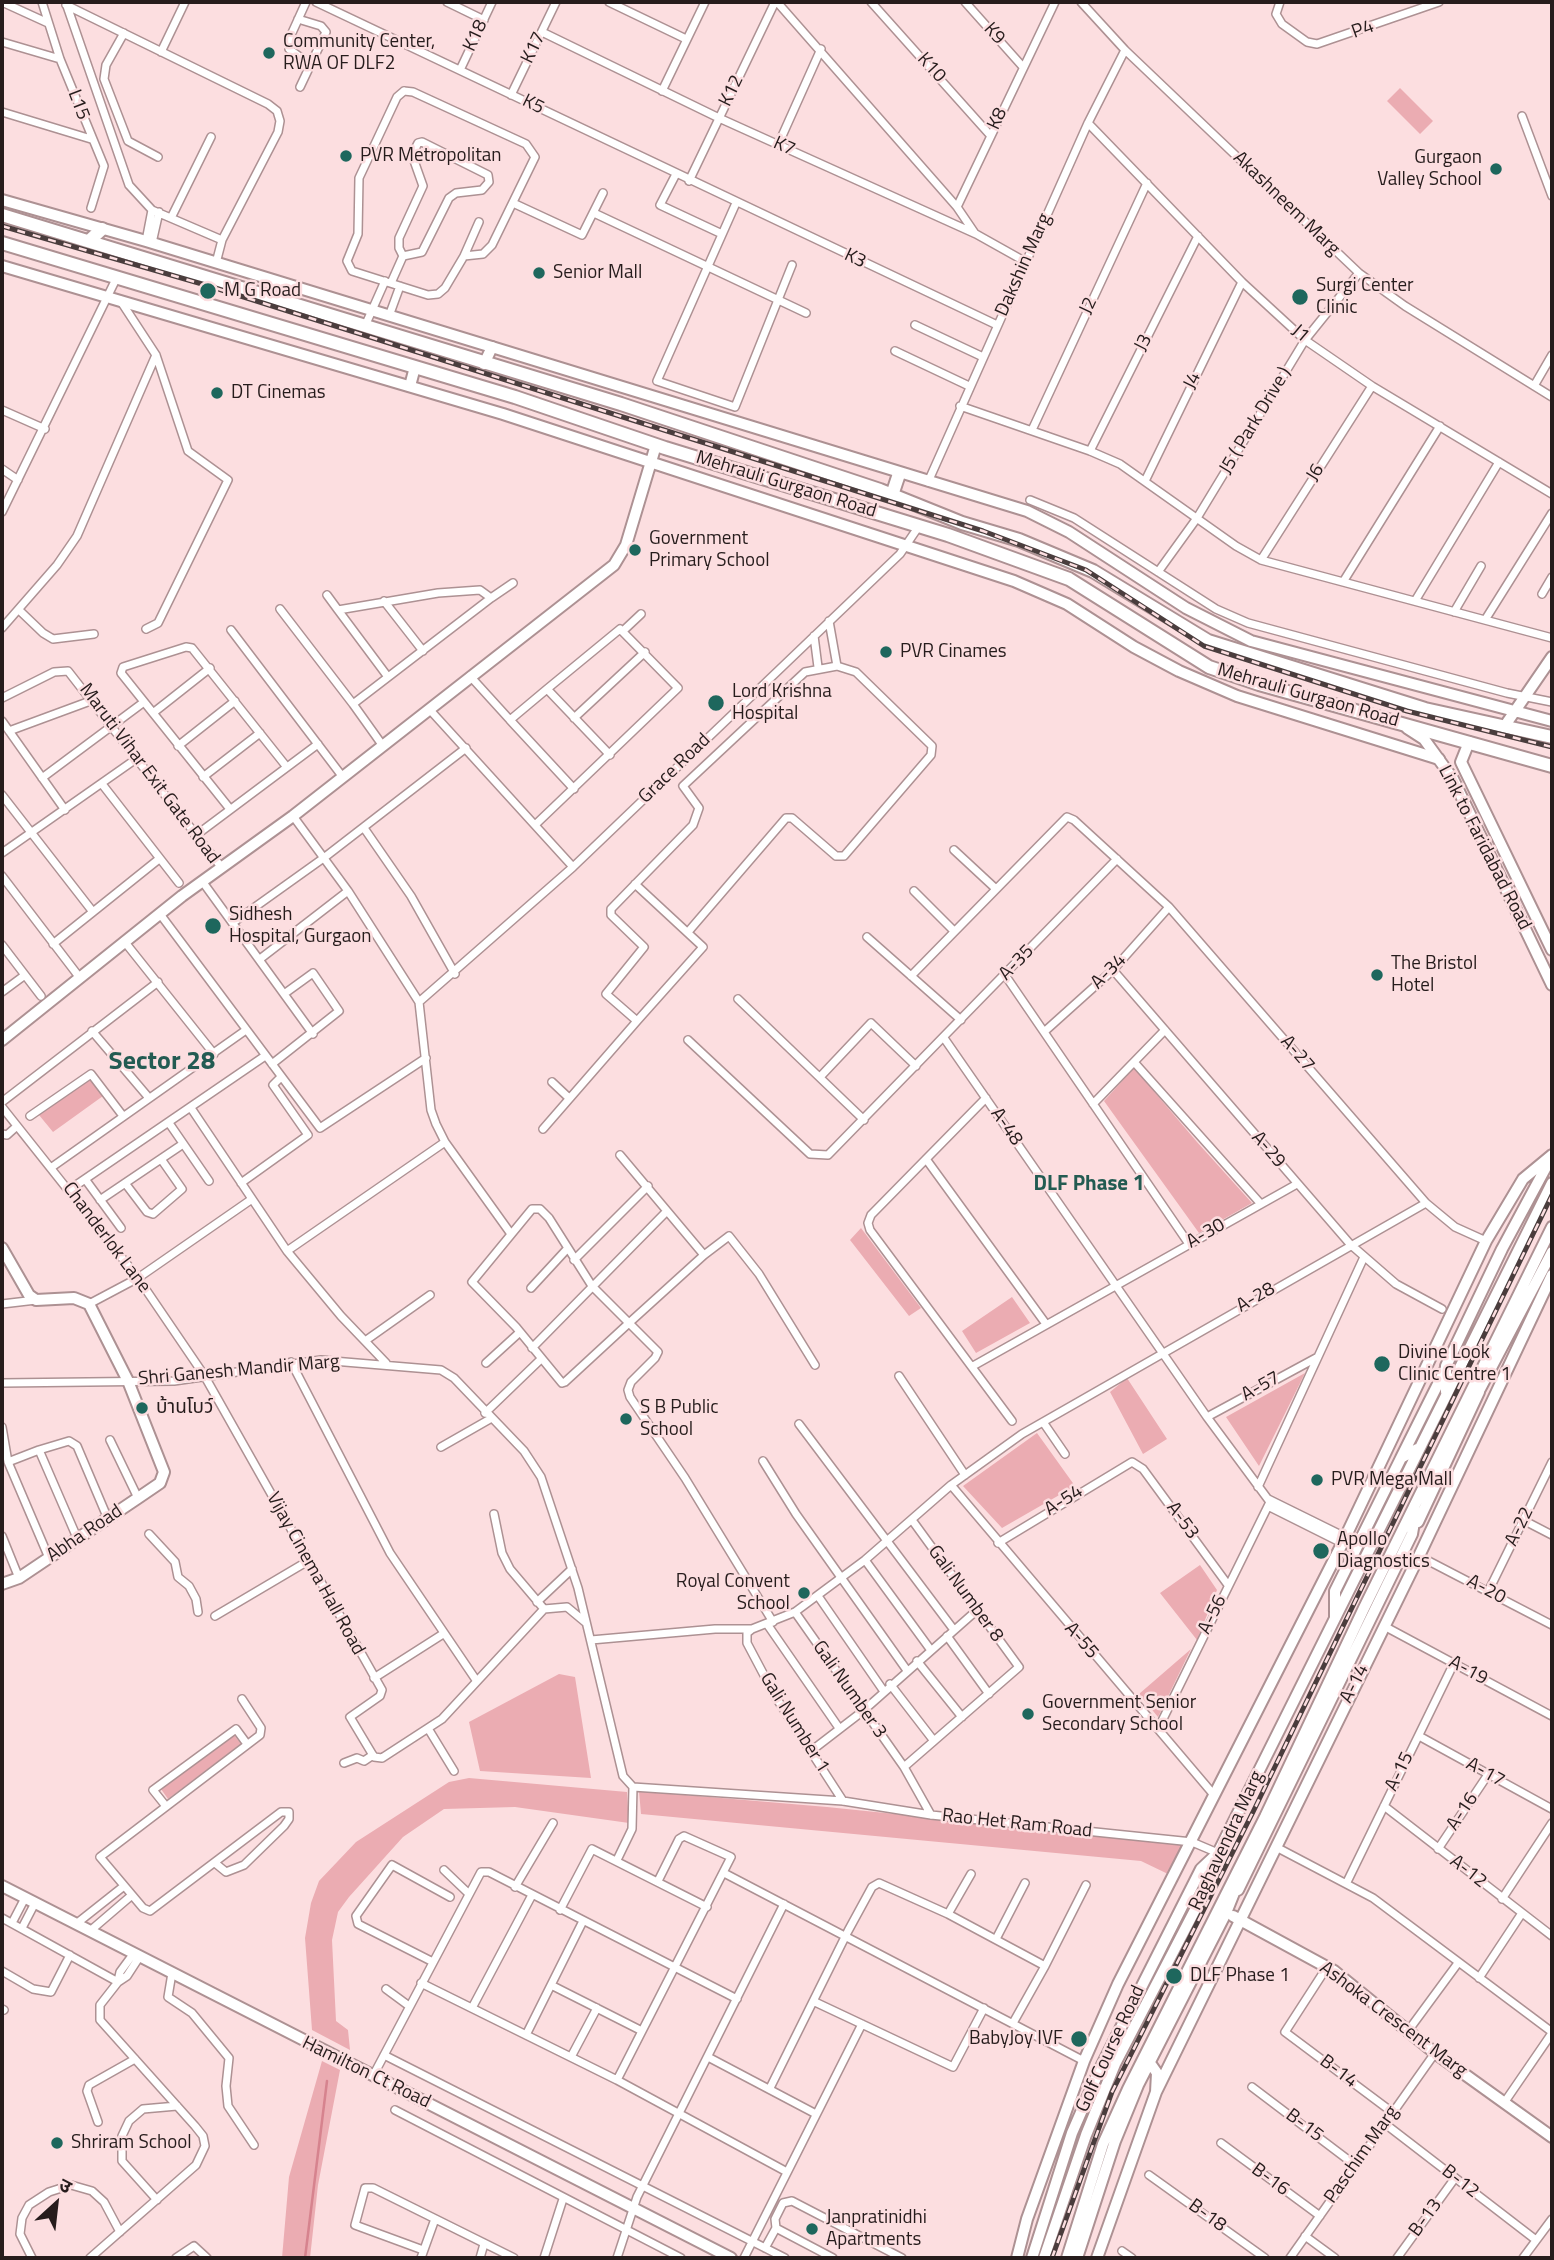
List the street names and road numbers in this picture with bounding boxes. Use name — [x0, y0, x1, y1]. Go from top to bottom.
street label: P4 — [1349, 16, 1377, 44]
street label: K18 — [459, 17, 493, 55]
street label: K9 — [978, 18, 1010, 50]
street label: K17 — [517, 29, 551, 67]
street label: K10 — [912, 48, 950, 88]
street label: K12 — [715, 72, 749, 110]
street label: L15 — [62, 87, 94, 123]
street label: K5 — [518, 90, 548, 120]
street label: K8 — [983, 104, 1013, 134]
street label: K7 — [770, 132, 798, 162]
street label: Akashneem Marg — [1228, 147, 1344, 261]
street label: Dakshin Marg — [991, 210, 1057, 320]
street label: K3 — [840, 244, 870, 274]
street label: J2 — [1075, 294, 1103, 318]
street label: J1 — [1286, 320, 1314, 348]
street label: J3 — [1130, 331, 1158, 355]
street label: J5 ( Park Drive ) — [1215, 363, 1297, 479]
street label: J4 — [1179, 369, 1207, 393]
street label: Mehrauli Gurgaon Road — [693, 447, 879, 523]
street label: J6 — [1302, 460, 1330, 486]
street label: Mehrauli Gurgaon Road — [1215, 659, 1401, 733]
street label: Maruti Vihar Exit Gate Road — [74, 679, 224, 869]
street label: Grace Road — [634, 729, 716, 809]
street label: Link to Faridabad Road — [1433, 762, 1535, 934]
street label: A-35 — [995, 940, 1039, 986]
street label: A-34 — [1087, 950, 1131, 994]
street label: A-27 — [1275, 1031, 1319, 1077]
street label: A-48 — [985, 1104, 1027, 1150]
street label: A-29 — [1246, 1127, 1290, 1173]
street label: Chanderlok Lane — [57, 1178, 155, 1298]
street label: A-30 — [1183, 1214, 1229, 1254]
street label: A-28 — [1233, 1278, 1279, 1318]
street label: Shri Ganesh Mandir Marg — [137, 1351, 341, 1391]
street label: A-57 — [1238, 1367, 1284, 1407]
street label: A-54 — [1041, 1481, 1087, 1521]
street label: Vijay Cinema Hall Road — [261, 1489, 369, 1659]
street label: A-53 — [1161, 1498, 1203, 1544]
street label: Abha Road — [43, 1500, 127, 1568]
street label: A-22 — [1501, 1504, 1539, 1550]
street label: Gali Number 8 — [922, 1541, 1008, 1647]
street label: A-20 — [1463, 1570, 1509, 1610]
street label: A-56 — [1194, 1592, 1232, 1638]
street label: A-55 — [1059, 1618, 1103, 1664]
street label: Gali Number 3 — [807, 1637, 891, 1743]
street label: A-19 — [1445, 1651, 1491, 1691]
street label: A-14 — [1336, 1661, 1374, 1707]
street label: Gali Number 1 — [754, 1669, 834, 1777]
street label: A-15 — [1381, 1749, 1419, 1795]
street label: A-17 — [1462, 1753, 1508, 1793]
street label: Raghavendra Marg — [1185, 1768, 1269, 1914]
street label: A-16 — [1442, 1789, 1484, 1835]
street label: Rao Het Ram Road — [941, 1805, 1093, 1843]
street label: A-12 — [1445, 1850, 1491, 1894]
street label: Ashoka Crescent Marg — [1315, 1957, 1471, 2083]
street label: Golf Course Road — [1072, 1982, 1150, 2116]
street label: Hamilton Ct Road — [298, 2032, 434, 2114]
street label: B-14 — [1315, 2050, 1361, 2094]
street label: Paschim Marg — [1320, 2102, 1404, 2208]
street label: B-15 — [1281, 2104, 1327, 2148]
street label: B-16 — [1247, 2159, 1293, 2201]
street label: B-12 — [1437, 2160, 1483, 2204]
street label: B-18 — [1184, 2195, 1230, 2237]
street label: B-13 — [1405, 2195, 1447, 2241]

